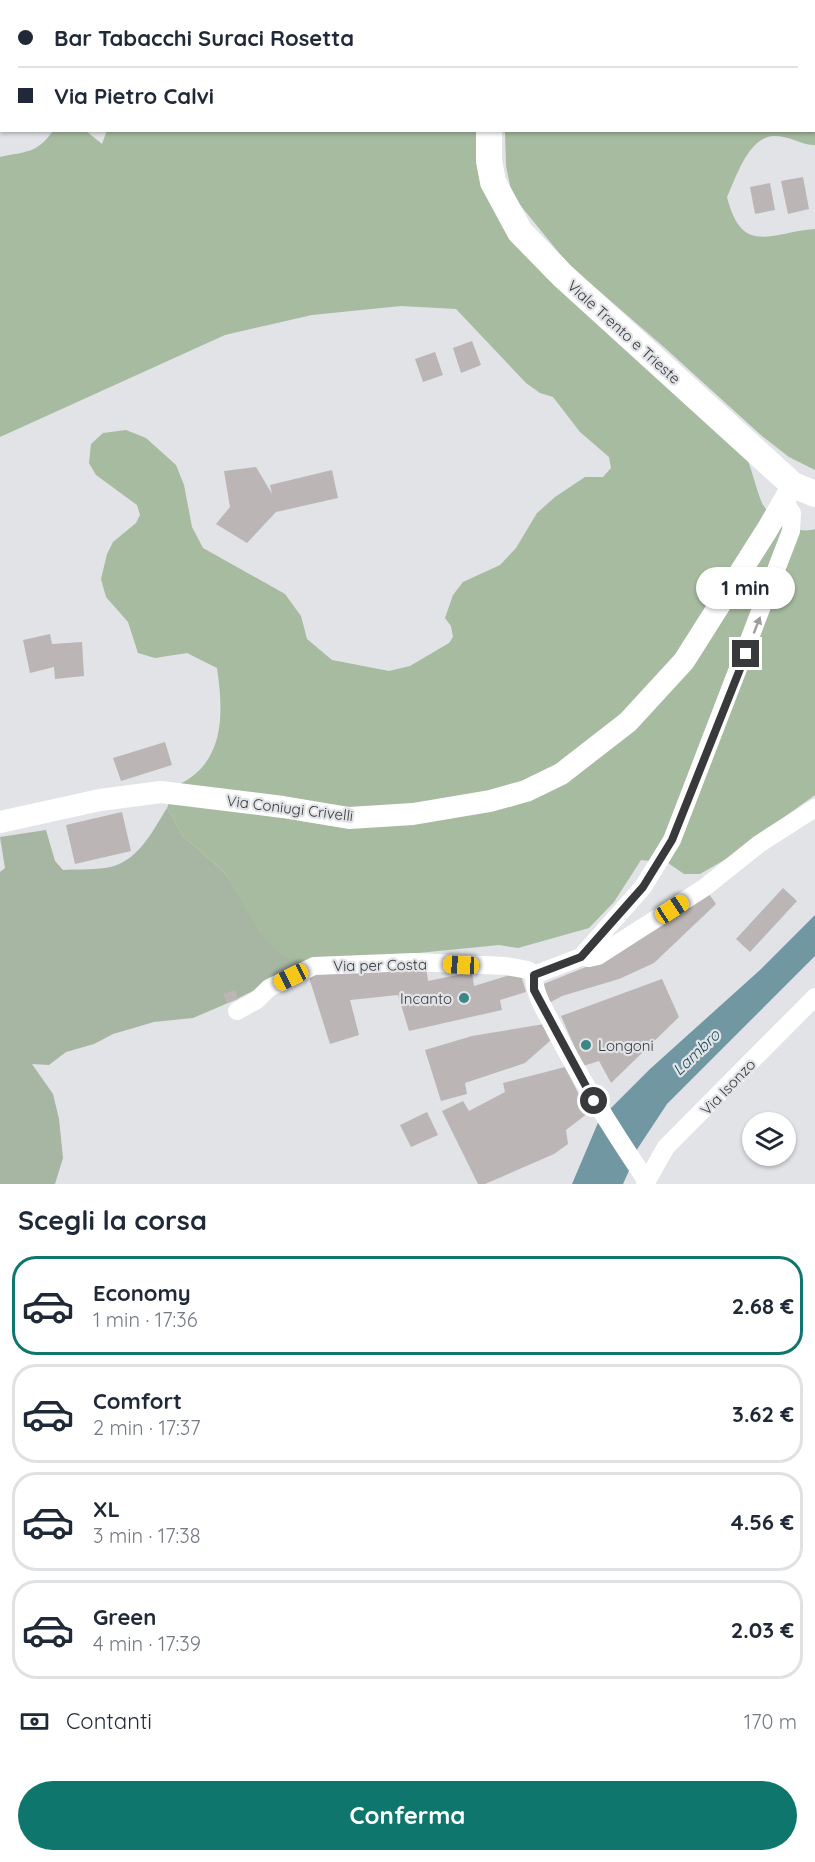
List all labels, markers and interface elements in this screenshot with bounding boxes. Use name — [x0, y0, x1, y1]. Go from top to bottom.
text: Bar Tabacchi Suraci Rosetta — [54, 24, 354, 52]
text: Via Pietro Calvi — [54, 82, 214, 110]
street label: Viale Trento e Trieste — [563, 276, 685, 388]
callout: 1 min — [696, 567, 795, 609]
text: 1 min — [721, 575, 770, 600]
one-way arrow — [753, 616, 762, 634]
route end — [732, 640, 759, 667]
street label: Via Coniugi Crivelli — [226, 791, 354, 825]
car — [652, 892, 692, 926]
street label: Via per Costa — [333, 955, 427, 975]
car — [443, 955, 479, 975]
car — [271, 961, 311, 993]
place label: Incanto — [400, 989, 452, 1008]
marker: Incanto — [457, 991, 471, 1005]
water label: Lambro — [668, 1024, 725, 1079]
place label: Longoni — [598, 1036, 654, 1055]
marker: Longoni — [579, 1038, 593, 1052]
street label: Via Isonzo — [697, 1055, 759, 1119]
route start — [580, 1087, 607, 1114]
map controls — [742, 1112, 796, 1166]
button: layers — [742, 1112, 796, 1166]
text: Scegli la corsa — [18, 1203, 207, 1237]
icon: car — [21, 1279, 75, 1333]
text: Economy — [93, 1279, 191, 1307]
text: 2.68 € — [732, 1292, 794, 1320]
text: 1 min · 17:36 — [93, 1307, 197, 1332]
icon: car — [21, 1387, 75, 1441]
text: Comfort — [93, 1387, 182, 1415]
text: 3.62 € — [732, 1400, 794, 1428]
text: 2 min · 17:37 — [93, 1415, 201, 1440]
icon: car — [21, 1495, 75, 1549]
text: XL — [93, 1495, 120, 1523]
text: 4.56 € — [731, 1508, 794, 1536]
text: 3 min · 17:38 — [93, 1523, 201, 1548]
icon: car — [21, 1603, 75, 1657]
text: Green — [93, 1603, 156, 1631]
text: 2.03 € — [731, 1616, 794, 1644]
text: 4 min · 17:39 — [93, 1631, 201, 1656]
icon: cash — [18, 1705, 51, 1738]
text: Contanti — [66, 1707, 152, 1735]
text: 170 m — [744, 1709, 797, 1734]
button: Conferma — [18, 1781, 797, 1850]

